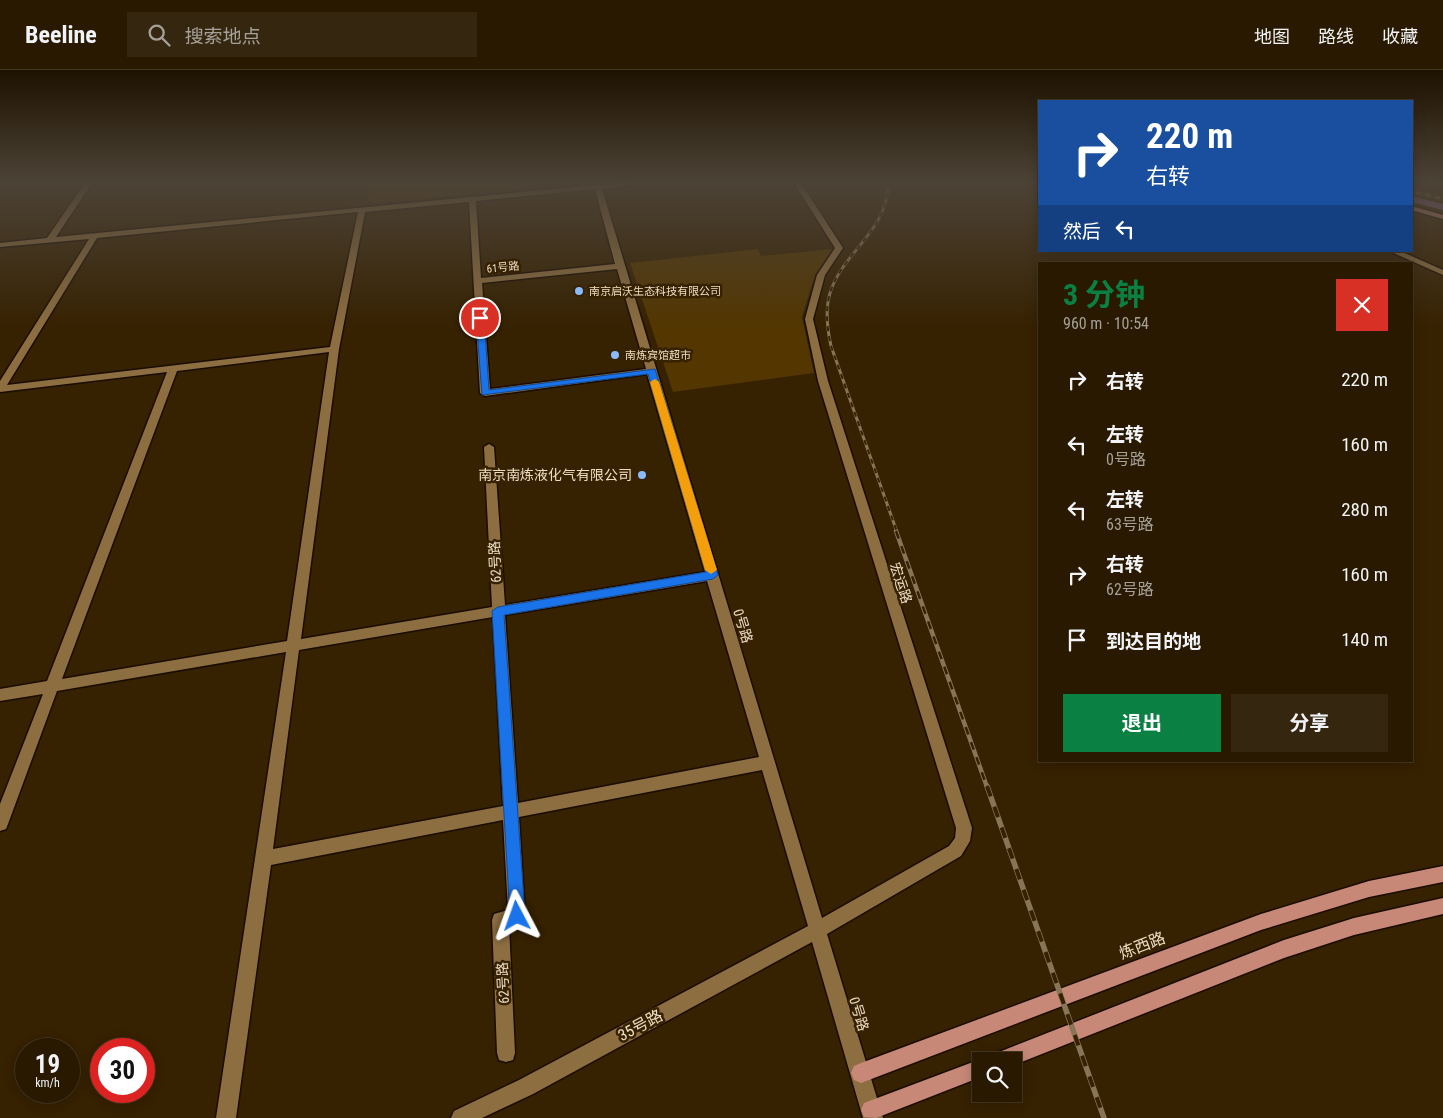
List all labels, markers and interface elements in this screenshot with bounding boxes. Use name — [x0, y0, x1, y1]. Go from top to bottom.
search box — [127, 12, 477, 57]
text: Beeline — [25, 21, 97, 49]
icon: search — [145, 21, 173, 49]
text: 搜索地点 — [185, 25, 261, 48]
text: 地图 — [1254, 26, 1290, 47]
text: 路线 — [1318, 26, 1354, 47]
text: 收藏 — [1382, 26, 1418, 47]
text: 220 m — [1146, 116, 1233, 157]
icon: right — [1063, 120, 1128, 185]
text: 右转 — [1146, 164, 1190, 189]
icon: left — [1111, 215, 1139, 243]
text: 然后 — [1063, 220, 1101, 243]
street label: 61号路 — [486, 259, 520, 276]
text: 3 分钟 — [1063, 277, 1145, 312]
button: close — [1336, 279, 1388, 331]
marker: 南京启沃生态科技有限公司 — [573, 285, 585, 297]
place label: 南京启沃生态科技有限公司 — [589, 285, 721, 298]
pin — [459, 297, 501, 339]
icon: arrive — [466, 304, 494, 332]
text: 960 m · 10:54 — [1063, 314, 1149, 333]
marker: 南炼宾馆超市 — [609, 349, 621, 361]
place label: 南炼宾馆超市 — [625, 349, 691, 362]
icon: right — [1063, 366, 1091, 394]
text: 220 m — [1341, 368, 1388, 391]
text: 右转 — [1106, 370, 1144, 393]
text: 左转 — [1106, 423, 1144, 446]
icon: left — [1063, 431, 1091, 459]
text: 160 m — [1341, 433, 1388, 456]
text: 0号路 — [1106, 450, 1146, 469]
place label: 南京南炼液化气有限公司 — [478, 467, 632, 483]
marker: 南京南炼液化气有限公司 — [636, 469, 648, 481]
text: 左转 — [1106, 488, 1144, 511]
icon: left — [1063, 496, 1091, 524]
text: 280 m — [1341, 498, 1388, 521]
text: 63号路 — [1106, 515, 1154, 534]
street label: 62号路 — [486, 541, 504, 583]
text: 右转 — [1106, 553, 1144, 576]
street label: 宏运路 — [887, 561, 915, 605]
icon: right — [1063, 561, 1091, 589]
text: 160 m — [1341, 563, 1388, 586]
text: 62号路 — [1106, 580, 1154, 599]
street label: 0号路 — [730, 607, 756, 645]
icon: arrive — [1063, 626, 1091, 654]
text: 140 m — [1341, 628, 1388, 651]
text: 到达目的地 — [1106, 630, 1201, 653]
button: 退出 — [1063, 694, 1221, 752]
button: 分享 — [1231, 694, 1388, 752]
position arrow — [490, 889, 542, 941]
street label: 炼西路 — [1116, 928, 1168, 963]
street label: 62号路 — [494, 962, 512, 1004]
street label: 0号路 — [846, 995, 872, 1033]
street label: 35号路 — [615, 1006, 666, 1045]
speed limit sign: 30 — [90, 1038, 155, 1103]
text: 19 — [35, 1050, 60, 1079]
map controls — [972, 1052, 1022, 1102]
button: search — [972, 1052, 1022, 1102]
text: km/h — [35, 1076, 60, 1090]

